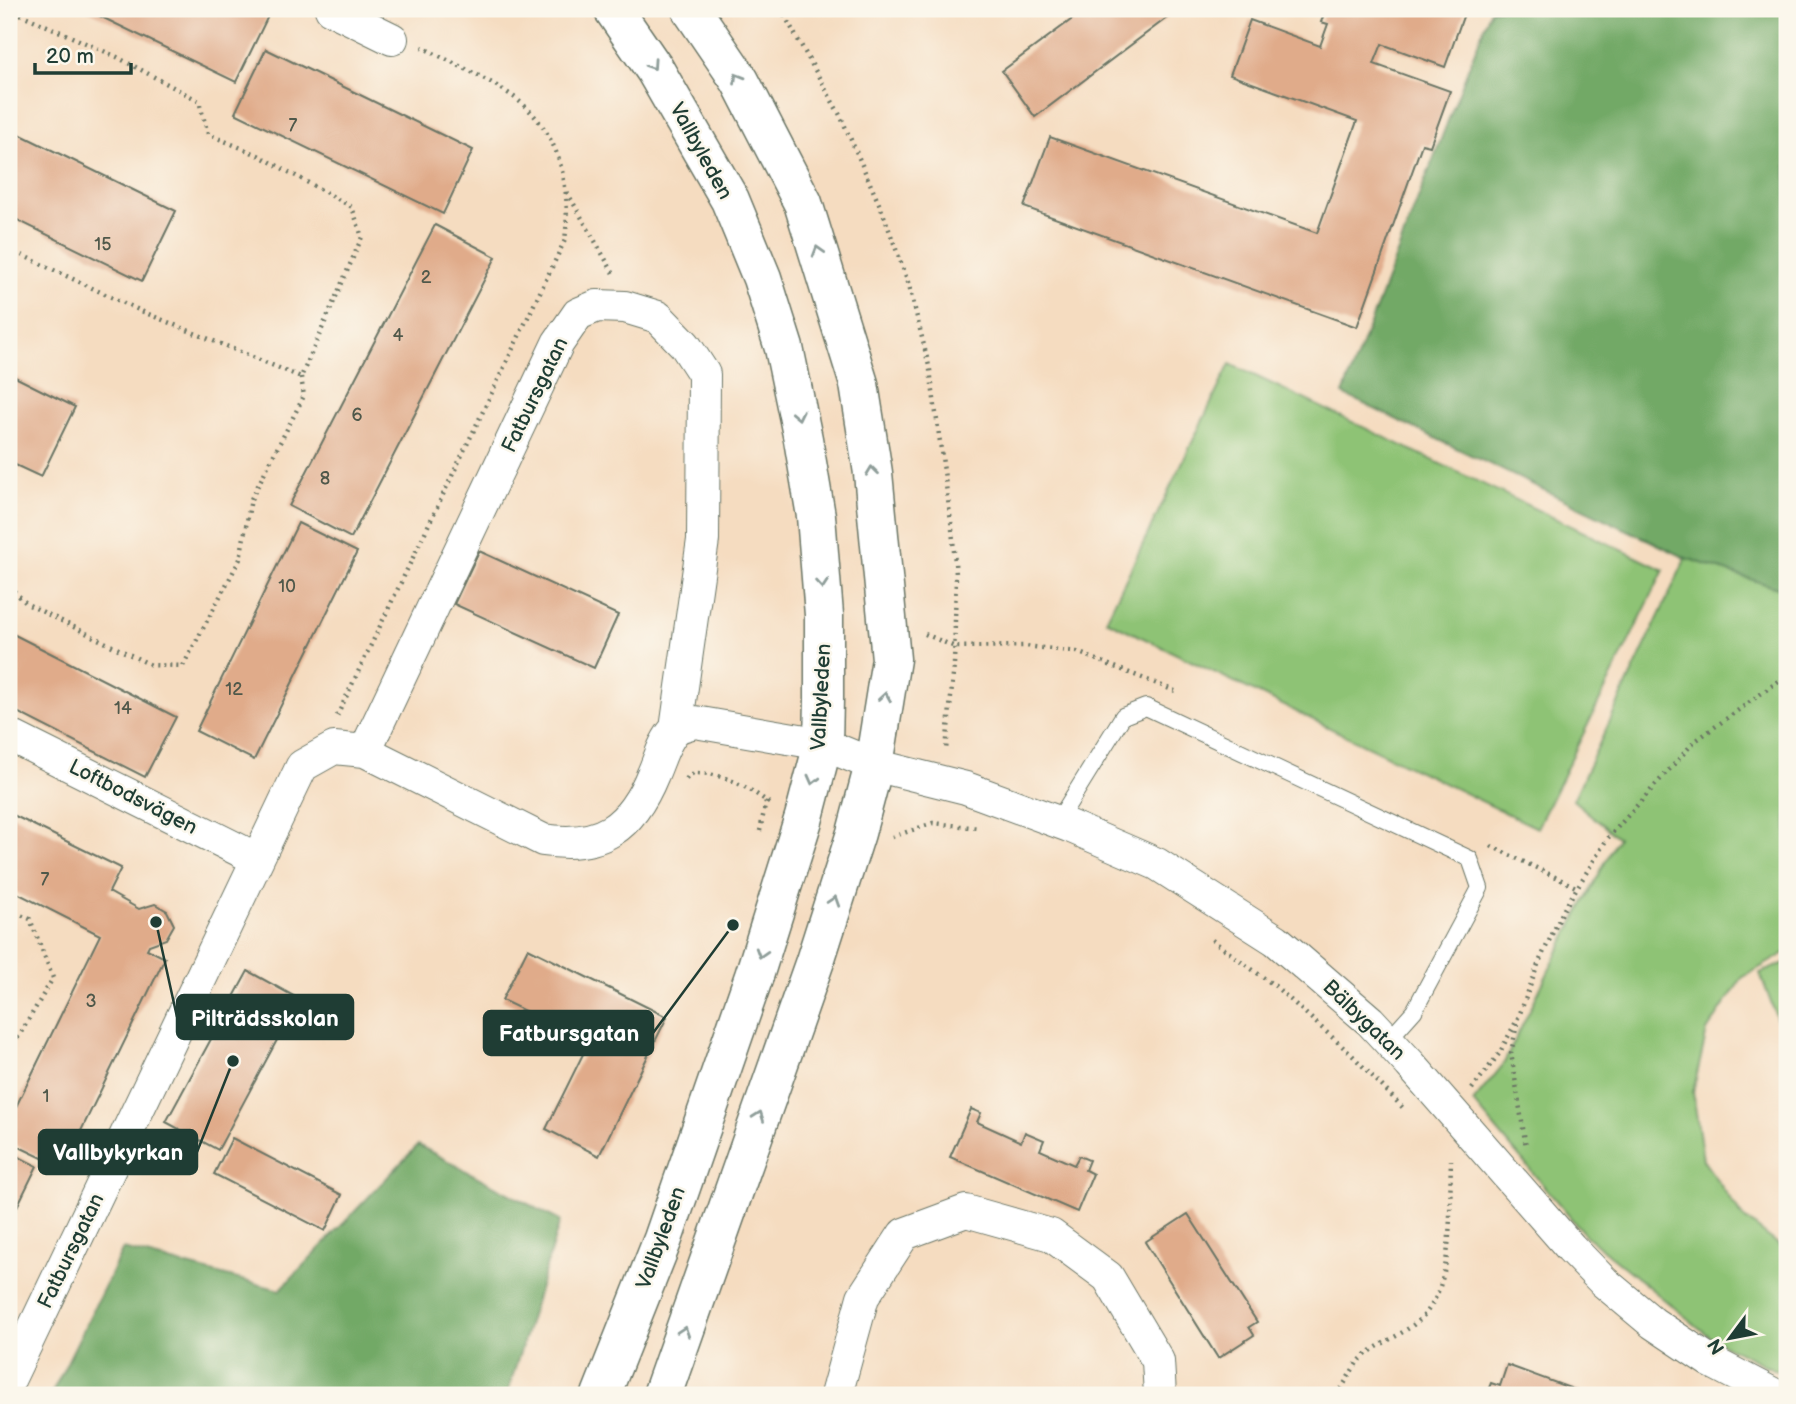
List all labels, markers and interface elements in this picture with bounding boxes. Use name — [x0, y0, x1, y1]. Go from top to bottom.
scale bar — [35, 32, 131, 76]
text: 20 m — [46, 44, 94, 69]
one-way arrow — [643, 57, 656, 70]
one-way arrow — [733, 73, 746, 86]
street label: Vallbyleden — [664, 98, 738, 204]
house number: 7 — [289, 115, 298, 136]
house number: 15 — [94, 234, 112, 255]
one-way arrow — [812, 245, 826, 258]
house number: 2 — [421, 267, 432, 288]
house number: 4 — [393, 325, 404, 346]
street label: Fatbursgatan — [496, 333, 574, 457]
house number: 6 — [352, 405, 363, 426]
one-way arrow — [790, 409, 805, 421]
one-way arrow — [865, 465, 880, 477]
house number: 8 — [320, 468, 330, 489]
house number: 10 — [278, 576, 296, 597]
one-way arrow — [814, 579, 829, 590]
street label: Vallbyleden — [806, 643, 836, 751]
house number: 12 — [225, 679, 243, 700]
one-way arrow — [877, 691, 892, 703]
house number: 14 — [114, 698, 132, 719]
street label: Loftbodsvägen — [65, 754, 201, 840]
one-way arrow — [807, 774, 821, 786]
house number: 7 — [41, 869, 50, 890]
one-way arrow — [826, 896, 840, 908]
one-way arrow — [755, 946, 769, 958]
street label: Bälbygatan — [1318, 975, 1410, 1065]
house number: 3 — [85, 991, 97, 1012]
callout: Pilträdsskolan — [177, 995, 353, 1039]
text: Pilträdsskolan — [191, 1005, 339, 1033]
callout: Fatbursgatan — [484, 1011, 653, 1055]
text: Fatbursgatan — [499, 1020, 639, 1048]
house number: 1 — [43, 1086, 49, 1107]
one-way arrow — [751, 1111, 765, 1123]
callout: Vallbykyrkan — [39, 1130, 197, 1174]
text: Vallbykyrkan — [53, 1139, 183, 1167]
street label: Vallbyleden — [631, 1183, 691, 1293]
street label: Fatbursgatan — [32, 1189, 110, 1313]
north arrow — [1694, 1302, 1764, 1372]
one-way arrow — [676, 1325, 690, 1337]
text: N — [1703, 1334, 1730, 1358]

